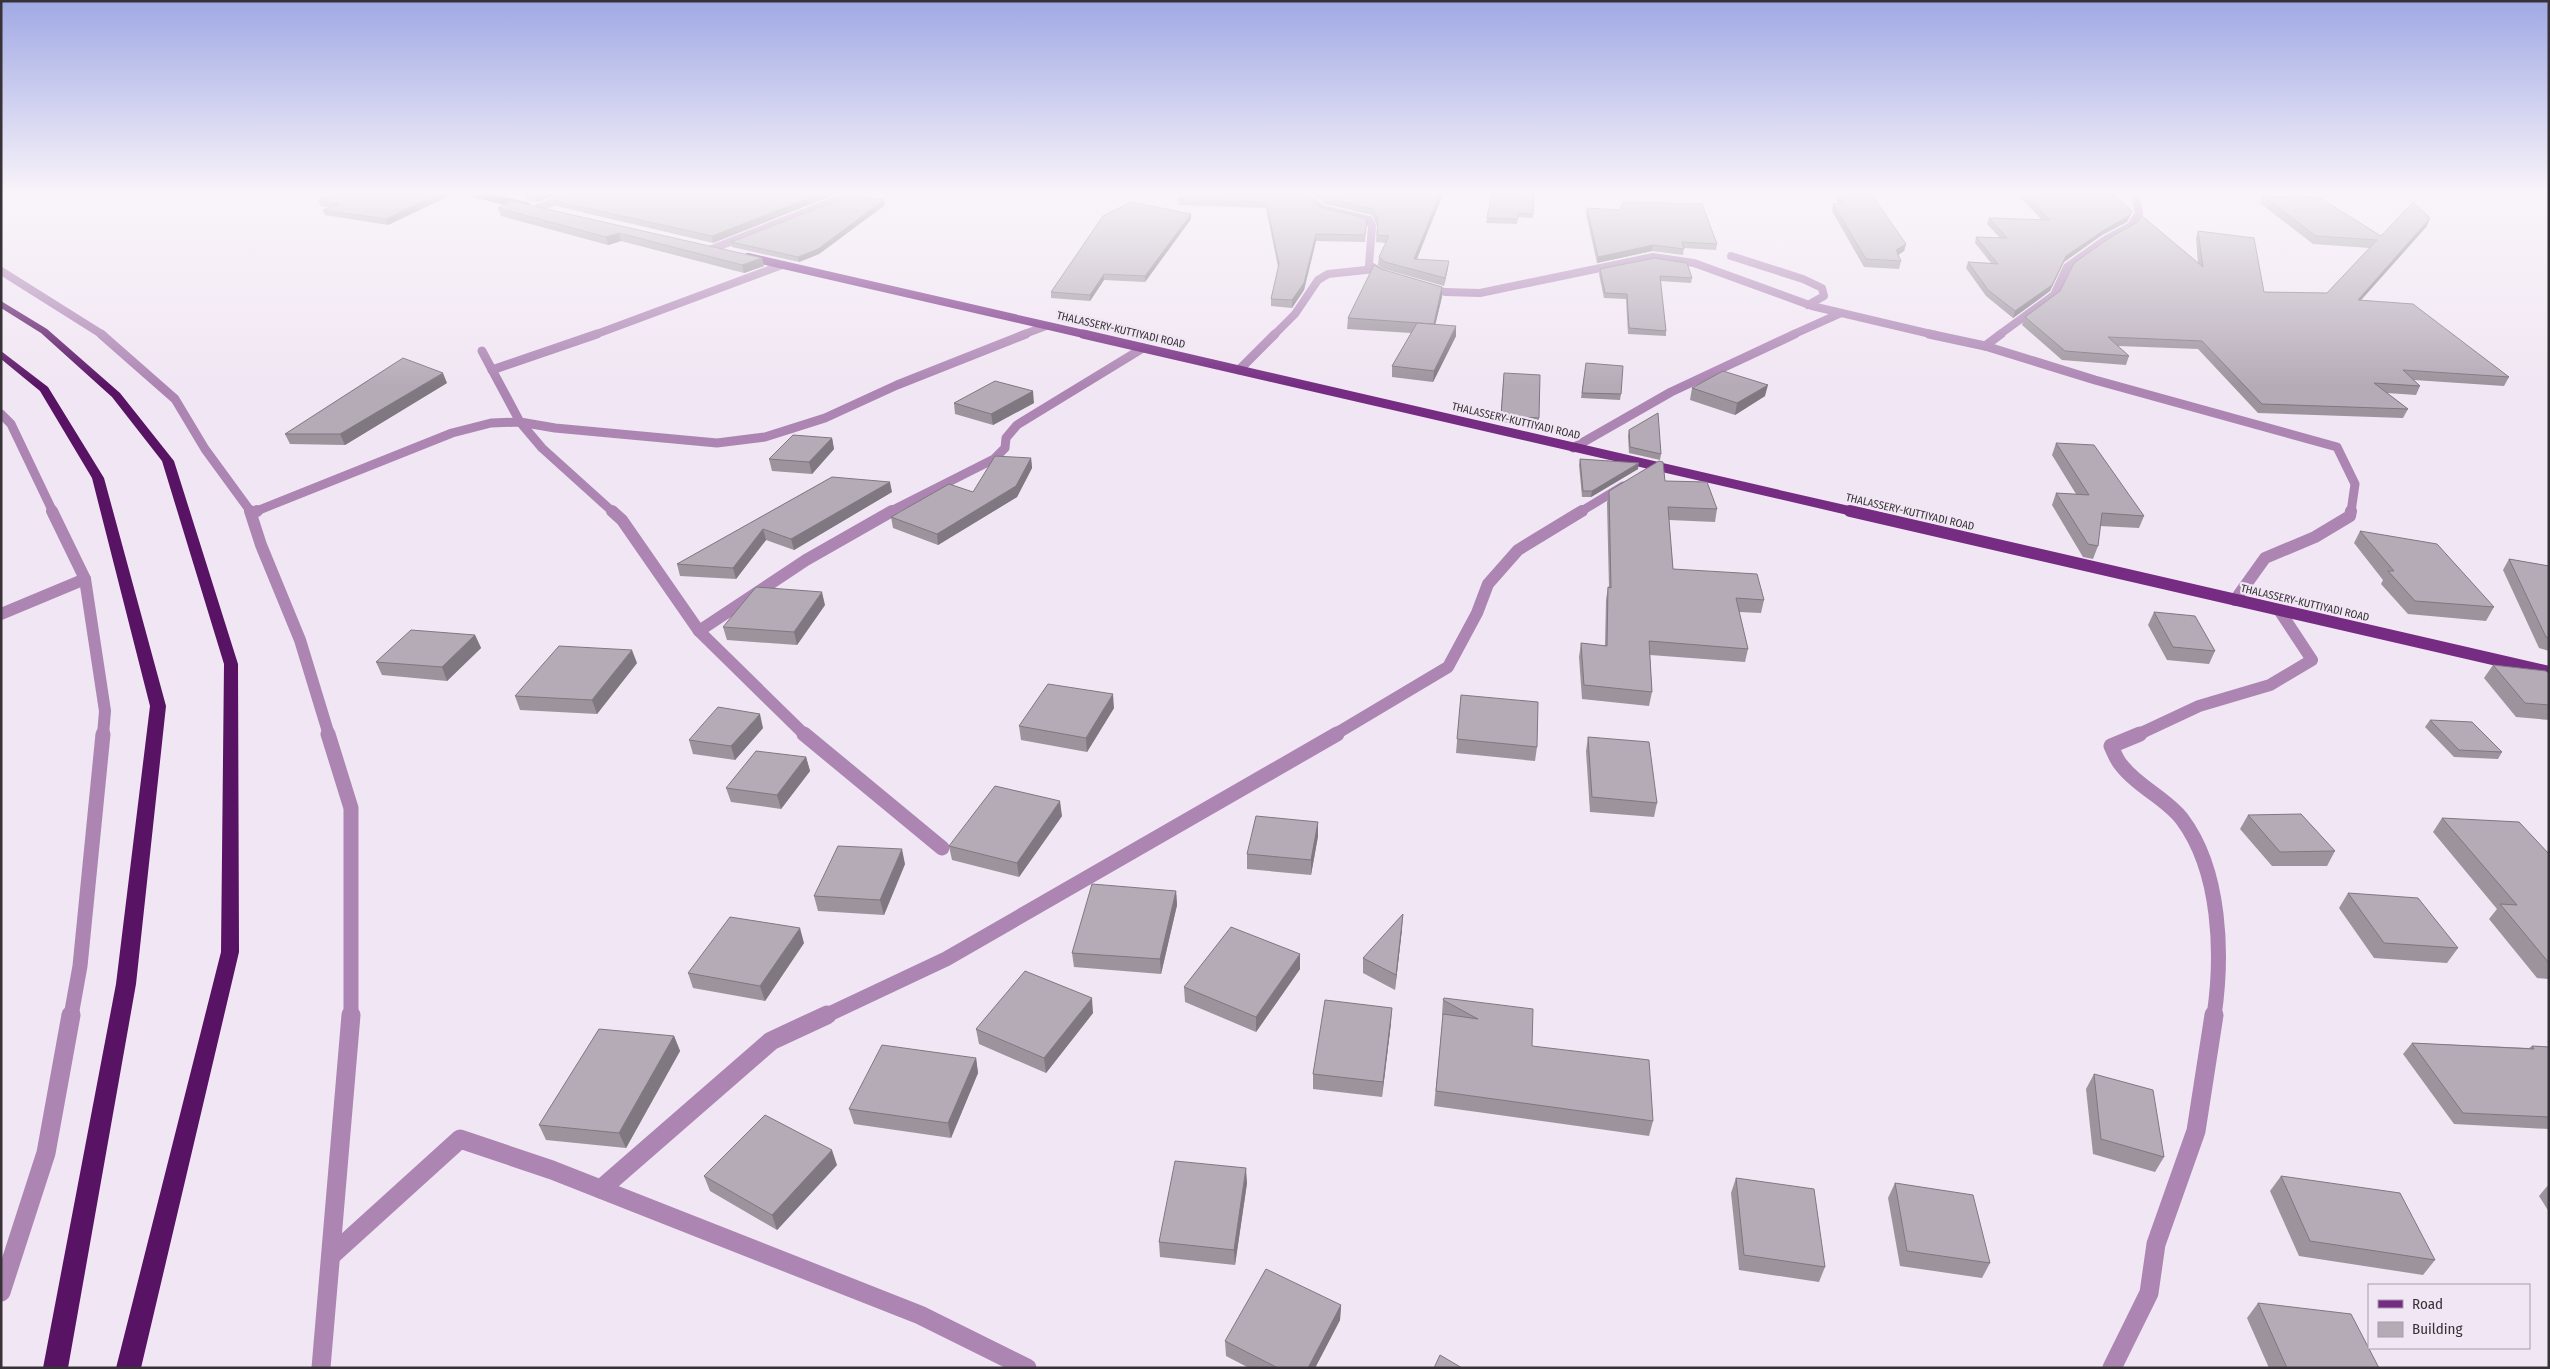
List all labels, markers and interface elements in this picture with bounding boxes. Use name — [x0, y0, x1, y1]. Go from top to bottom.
street label: THALASSERY-KUTTIYADI ROAD — [1055, 309, 1187, 351]
street label: THALASSERY-KUTTIYADI ROAD — [1450, 400, 1582, 442]
street label: THALASSERY-KUTTIYADI ROAD — [1844, 491, 1976, 533]
street label: THALASSERY-KUTTIYADI ROAD — [2239, 582, 2371, 624]
legend — [2368, 1284, 2530, 1349]
text: Road — [2412, 1295, 2443, 1313]
text: Building — [2412, 1320, 2463, 1338]

